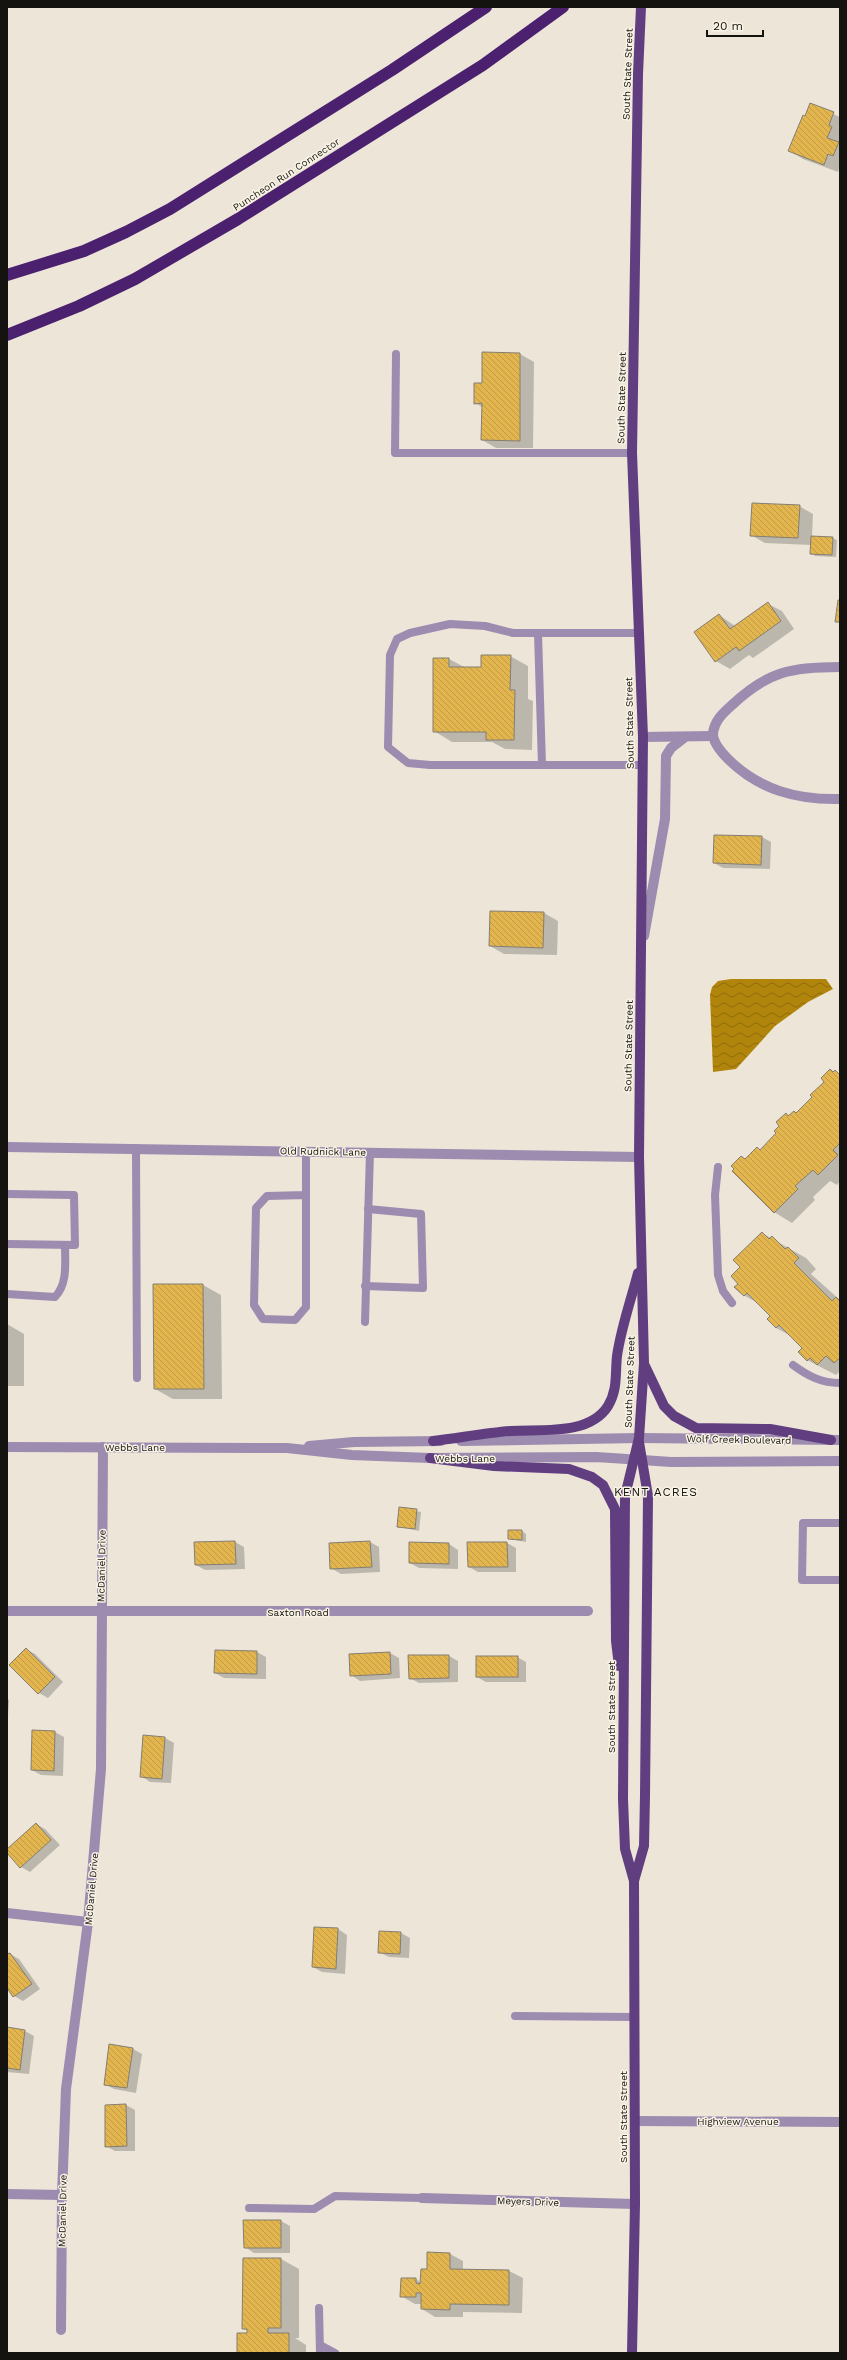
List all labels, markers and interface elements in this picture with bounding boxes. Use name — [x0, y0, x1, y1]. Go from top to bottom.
scale bar — [707, 12, 763, 38]
text: 20 m — [713, 19, 743, 33]
street label: South State Street — [620, 27, 635, 120]
street label: Puncheon Run Connector — [231, 136, 342, 213]
street label: South State Street — [615, 351, 628, 444]
street label: South State Street — [623, 676, 636, 769]
street label: South State Street — [622, 999, 635, 1092]
street label: Old Rudnick Lane — [280, 1145, 366, 1158]
street label: South State Street — [622, 1335, 637, 1428]
street label: Wolf Creek Boulevard — [687, 1433, 791, 1446]
street label: Webbs Lane — [105, 1442, 165, 1453]
street label: Webbs Lane — [435, 1453, 495, 1464]
district label: KENT ACRES — [614, 1485, 698, 1499]
street label: McDaniel Drive — [95, 1529, 108, 1602]
street label: Saxton Road — [267, 1607, 329, 1618]
street label: South State Street — [606, 1660, 617, 1753]
street label: McDaniel Drive — [83, 1852, 100, 1926]
street label: South State Street — [618, 2070, 629, 2163]
street label: Highview Avenue — [697, 2116, 779, 2127]
street label: McDaniel Drive — [56, 2174, 69, 2247]
street label: Meyers Drive — [497, 2195, 560, 2208]

